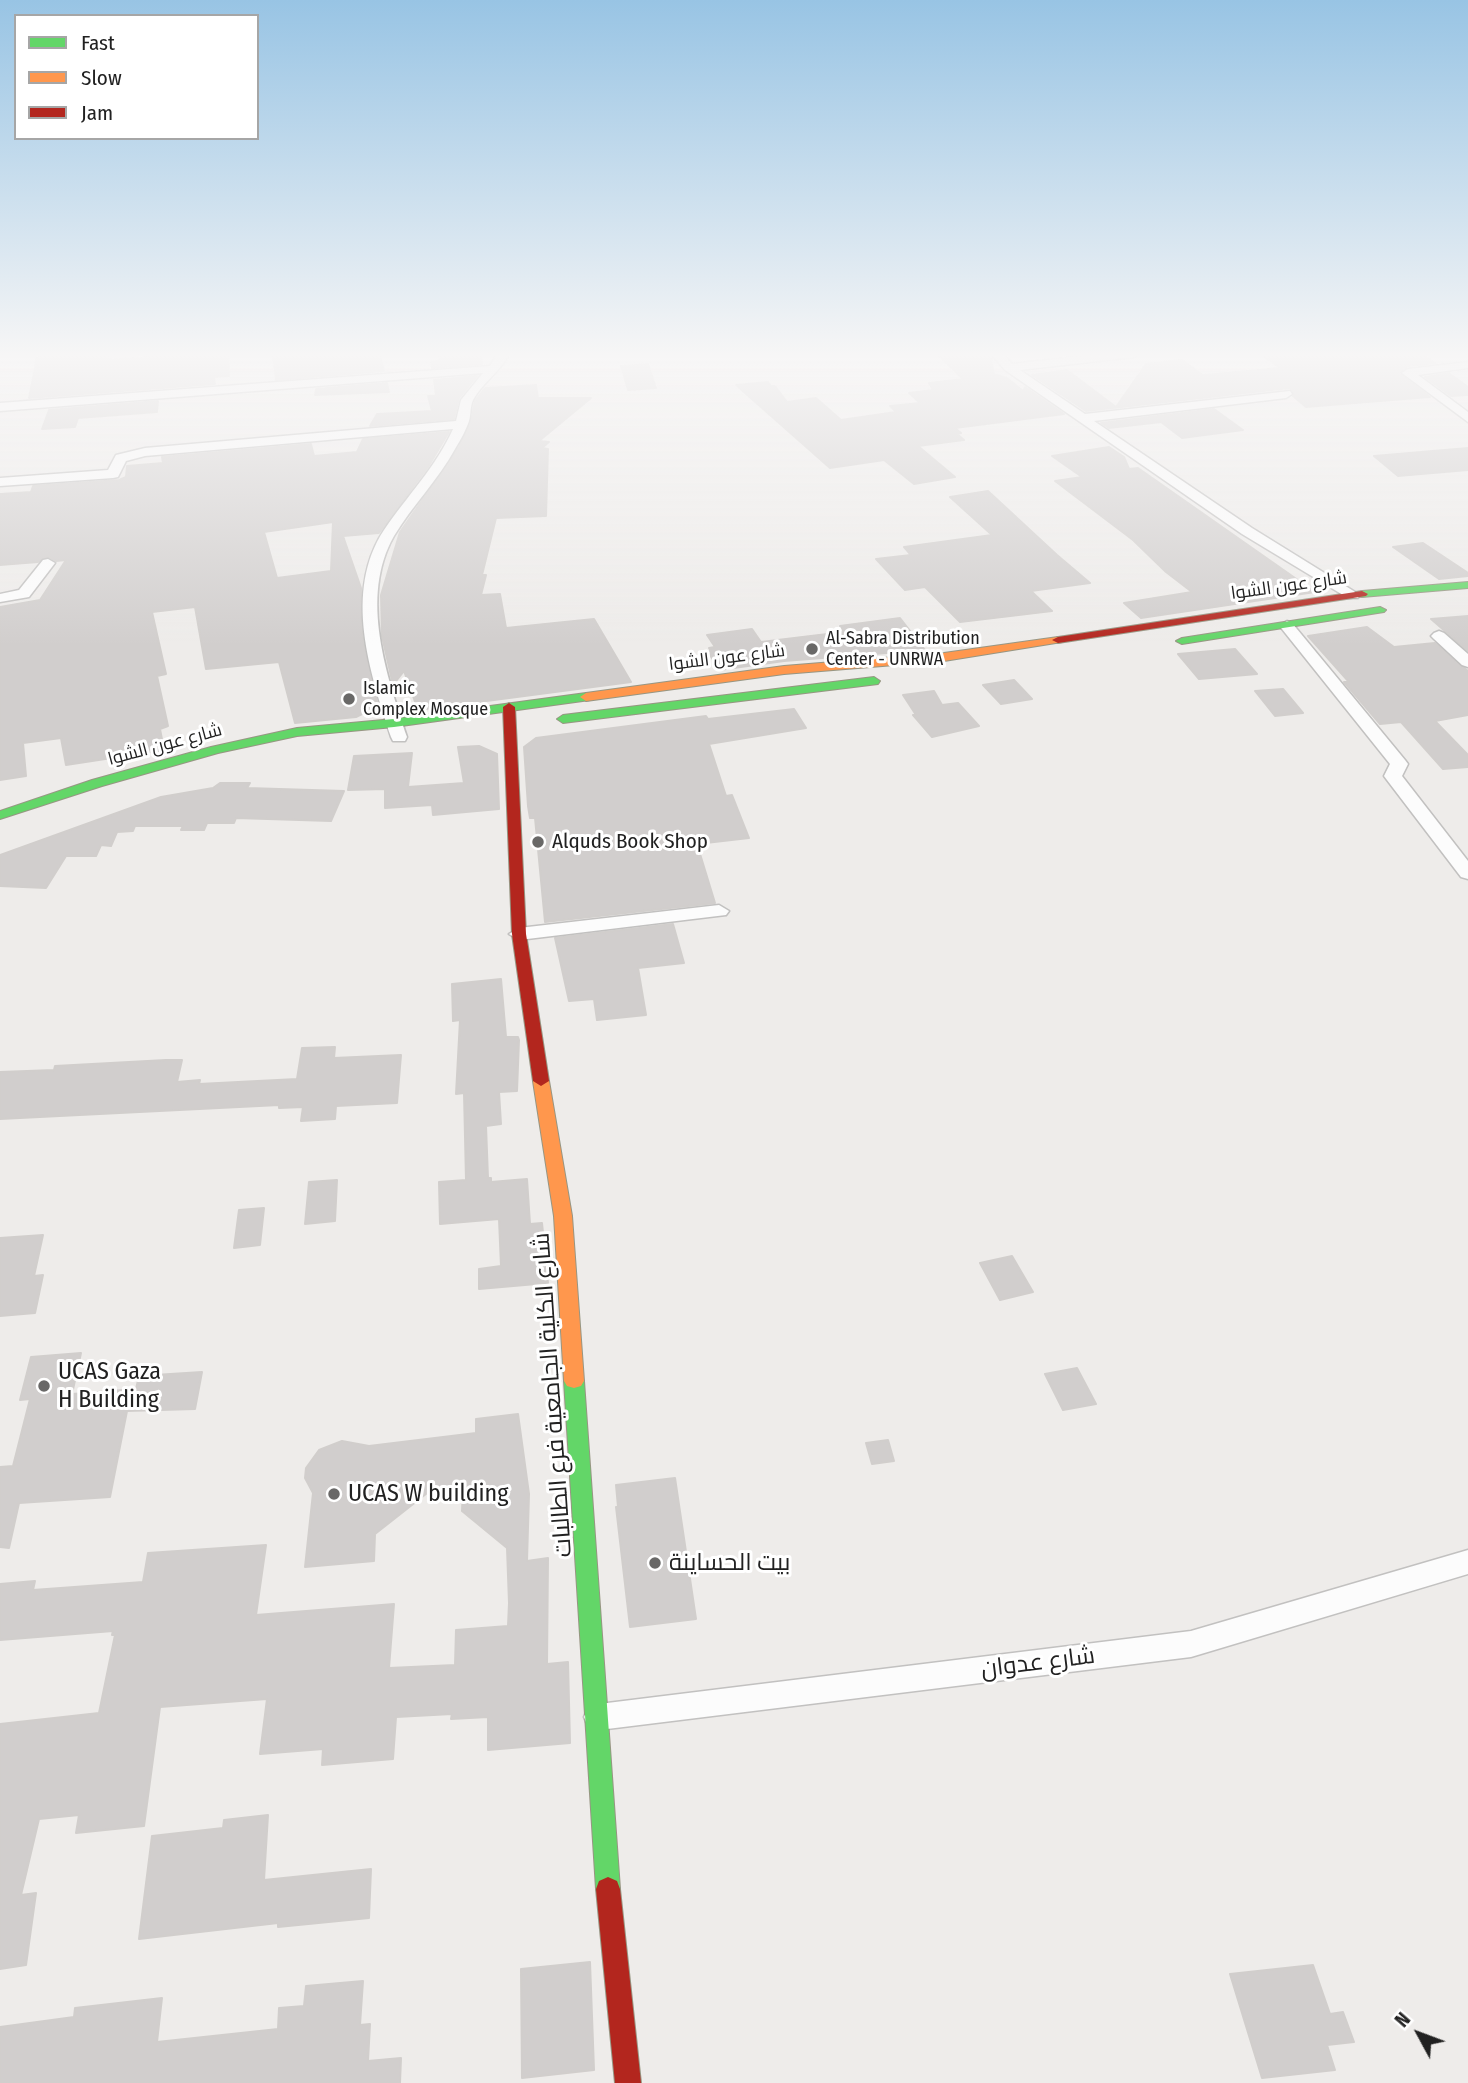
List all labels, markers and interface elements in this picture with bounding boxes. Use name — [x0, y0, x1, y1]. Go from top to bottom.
legend — [14, 14, 259, 140]
text: Fast — [81, 30, 115, 56]
text: Slow — [81, 65, 122, 91]
text: Jam — [81, 100, 113, 126]
street label: شارع عون الشوا — [1230, 567, 1348, 605]
place label: Al-Sabra Distribution Center - UNRWA — [826, 628, 980, 670]
street label: شارع عون الشوا — [668, 640, 786, 676]
marker: Al-Sabra Distribution Center - UNRWA — [804, 641, 820, 657]
place label: Islamic Complex Mosque — [363, 678, 488, 720]
marker: Islamic Complex Mosque — [341, 691, 357, 707]
street label: شارع عون الشوا — [106, 719, 224, 771]
place label: Alquds Book Shop — [552, 829, 708, 855]
marker: Alquds Book Shop — [530, 834, 546, 850]
street label: شارع الكلية الجامعية فرع الطالبات — [527, 1232, 579, 1558]
place label: UCAS Gaza H Building — [58, 1358, 161, 1414]
marker: UCAS Gaza H Building — [36, 1378, 52, 1394]
place label: UCAS W building — [348, 1480, 509, 1508]
marker: UCAS W building — [326, 1486, 342, 1502]
place label: بيت الحساينة — [669, 1549, 790, 1577]
marker: بيت الحساينة — [647, 1555, 663, 1571]
street label: شارع عدوان — [979, 1642, 1097, 1684]
north arrow — [1384, 1999, 1454, 2069]
text: N — [1390, 2008, 1415, 2032]

